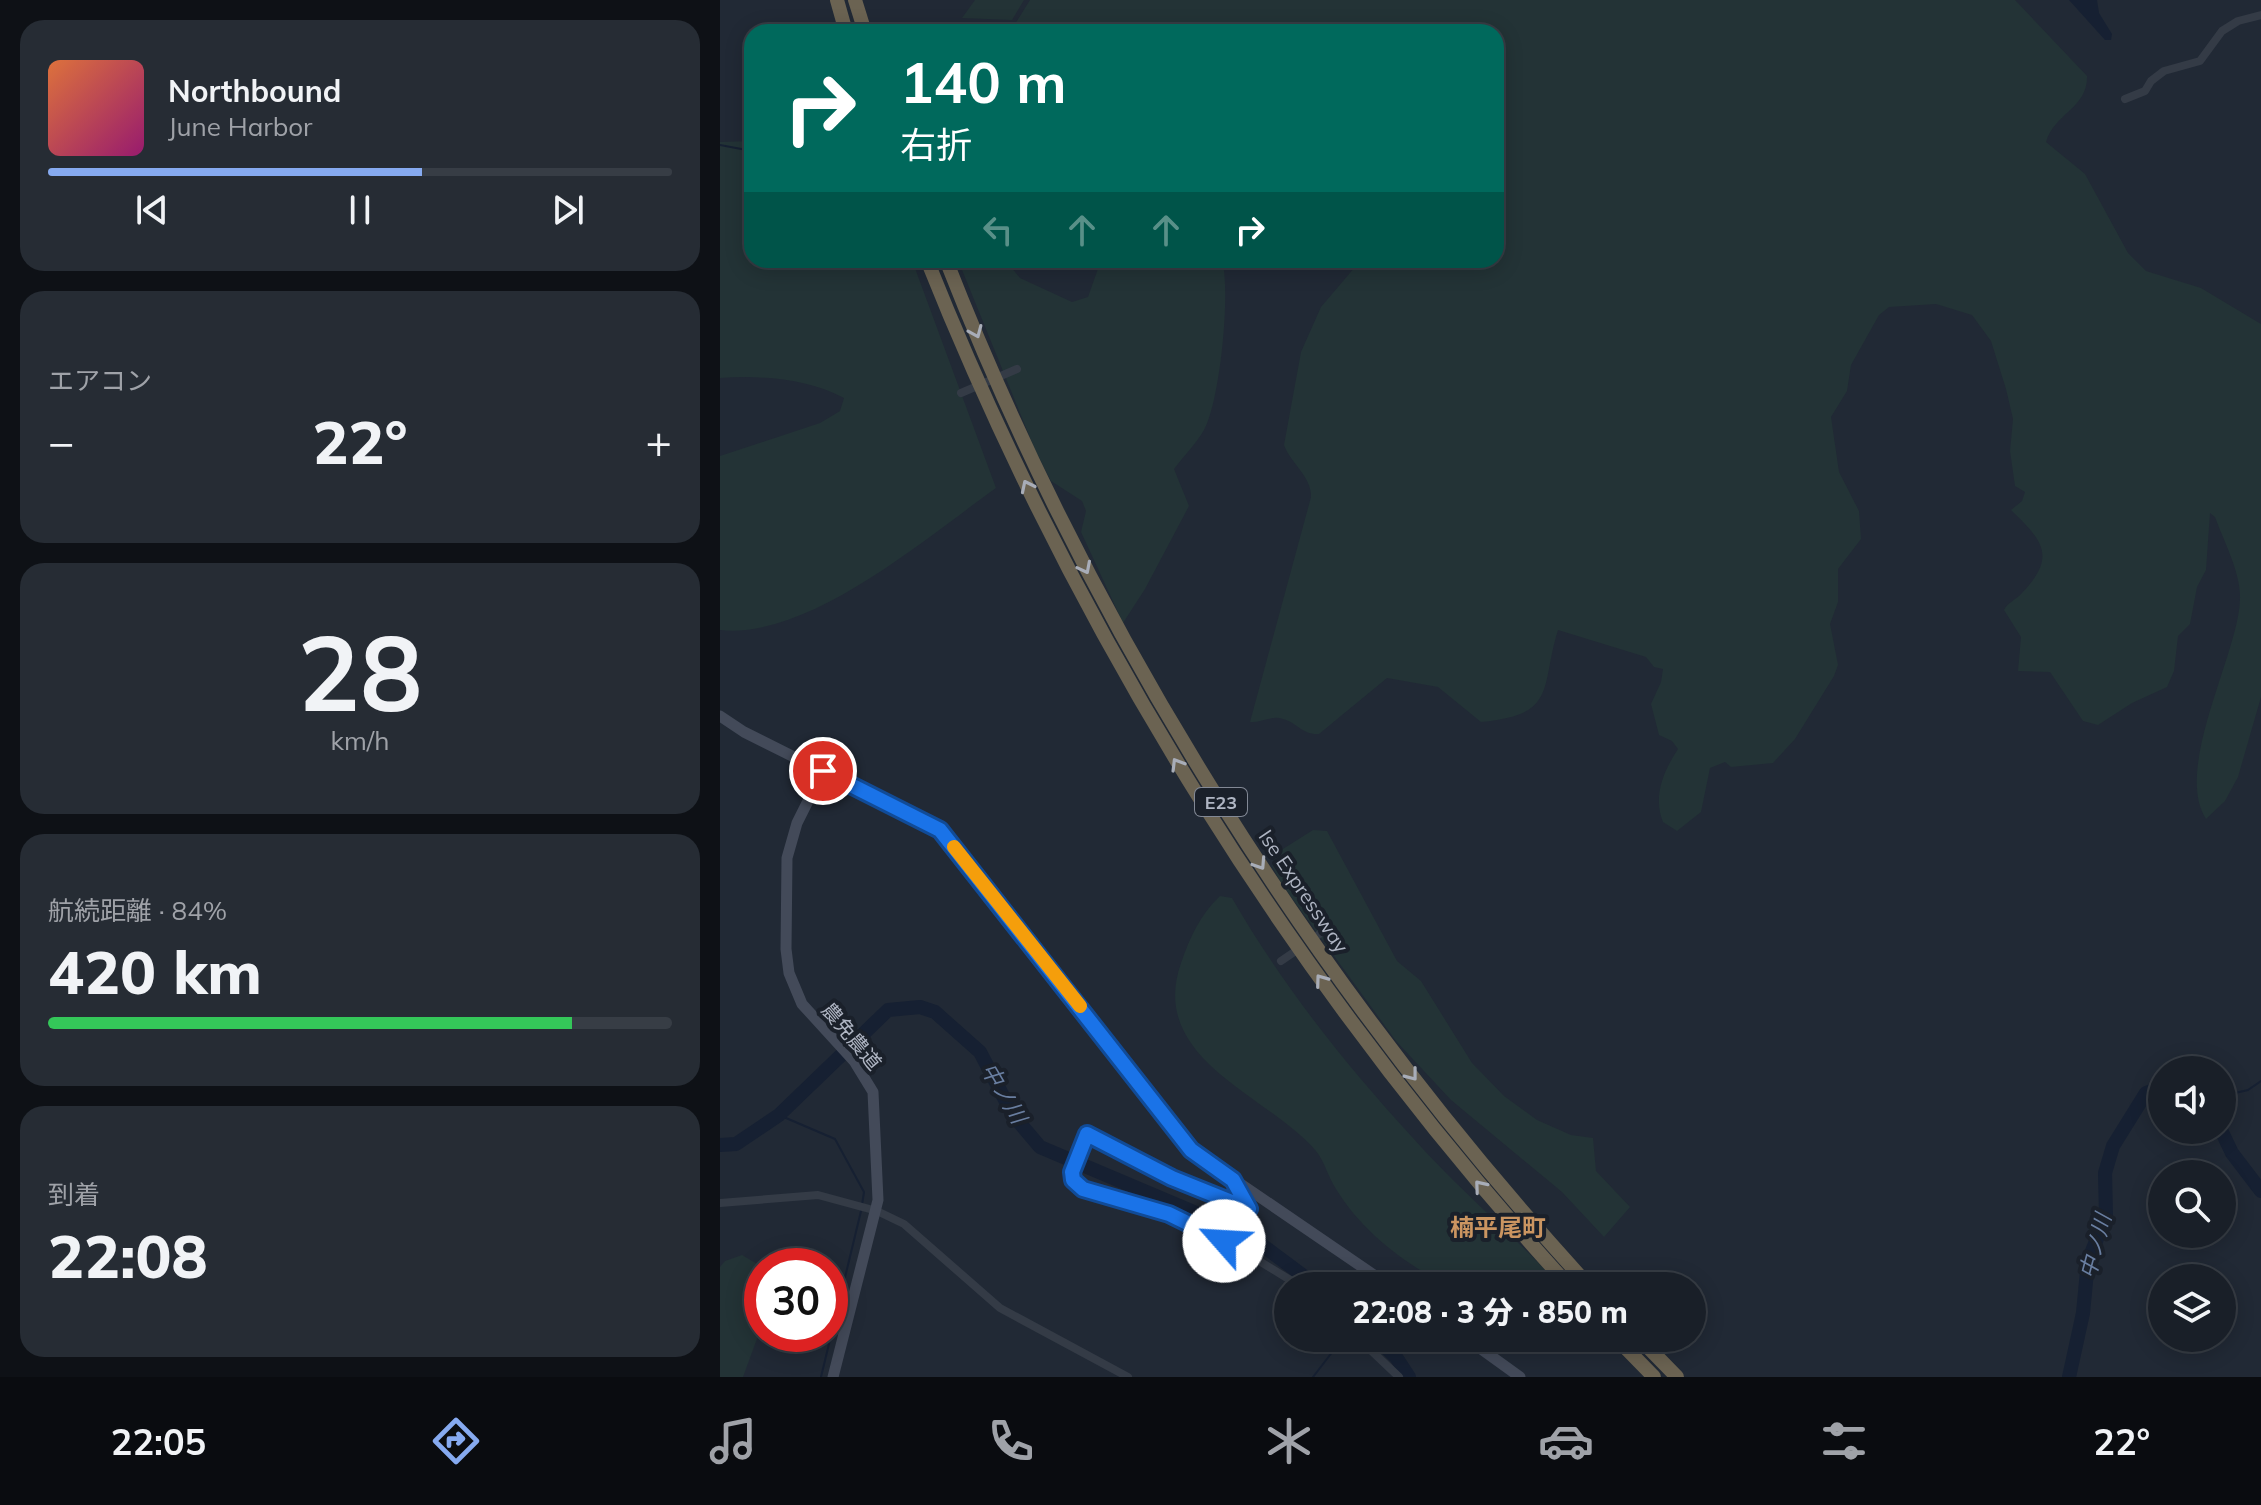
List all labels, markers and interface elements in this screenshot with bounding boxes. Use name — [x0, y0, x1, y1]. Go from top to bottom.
text: 140 m — [900, 47, 1067, 117]
icon: right — [768, 56, 872, 160]
text: Northbound — [168, 72, 341, 110]
text: June Harbor — [168, 110, 313, 143]
text: 右折 — [900, 122, 972, 167]
icon: previous — [130, 188, 174, 232]
icon: pause — [338, 188, 382, 232]
icon: next — [546, 188, 590, 232]
icon: left — [976, 208, 1020, 252]
icon: ahead — [1060, 208, 1104, 252]
icon: ahead — [1144, 208, 1188, 252]
icon: right — [1228, 208, 1272, 252]
one-way arrow — [966, 324, 982, 338]
text: エアコン — [48, 364, 152, 397]
text: 22° — [312, 404, 408, 479]
text: − — [48, 414, 74, 469]
text: + — [646, 414, 672, 469]
one-way arrow — [1021, 479, 1037, 494]
one-way arrow — [1076, 559, 1091, 574]
text: 28 — [298, 606, 422, 737]
text: km/h — [331, 724, 389, 757]
pin — [789, 737, 857, 805]
icon: arrive — [801, 749, 845, 793]
one-way arrow — [1171, 758, 1187, 773]
road number: E23 — [1195, 788, 1247, 816]
street label: Ise Expressway — [1254, 825, 1355, 958]
one-way arrow — [1251, 855, 1266, 870]
text: 航続距離 · 84% — [48, 894, 227, 927]
text: 420 km — [48, 934, 262, 1009]
one-way arrow — [1316, 974, 1331, 989]
street label: 農免農道 — [817, 997, 887, 1075]
map controls — [2148, 1056, 2236, 1352]
button: sound — [2148, 1056, 2236, 1144]
water label: 中ノ川 — [975, 1057, 1034, 1130]
one-way arrow — [1402, 1066, 1416, 1081]
button: search — [2148, 1160, 2236, 1248]
text: 到着 — [48, 1178, 100, 1211]
one-way arrow — [1475, 1181, 1490, 1195]
position arrow — [1182, 1199, 1266, 1283]
water label: 中ノ川 — [2073, 1209, 2118, 1282]
district label: 楠平尾町 — [1450, 1212, 1546, 1242]
text: 22:08 — [48, 1218, 208, 1293]
speed limit sign: 30 — [744, 1248, 848, 1352]
button: layers — [2148, 1264, 2236, 1352]
text: 22:08 · 3 分 · 850 m — [1352, 1293, 1628, 1331]
icon: directions — [428, 1413, 484, 1469]
icon: music — [705, 1413, 761, 1469]
icon: phone — [983, 1413, 1039, 1469]
icon: climate — [1261, 1413, 1317, 1469]
icon: car — [1538, 1413, 1594, 1469]
icon: filters — [1816, 1413, 1872, 1469]
text: 22:05 — [111, 1419, 206, 1464]
text: 22° — [2093, 1419, 2150, 1464]

